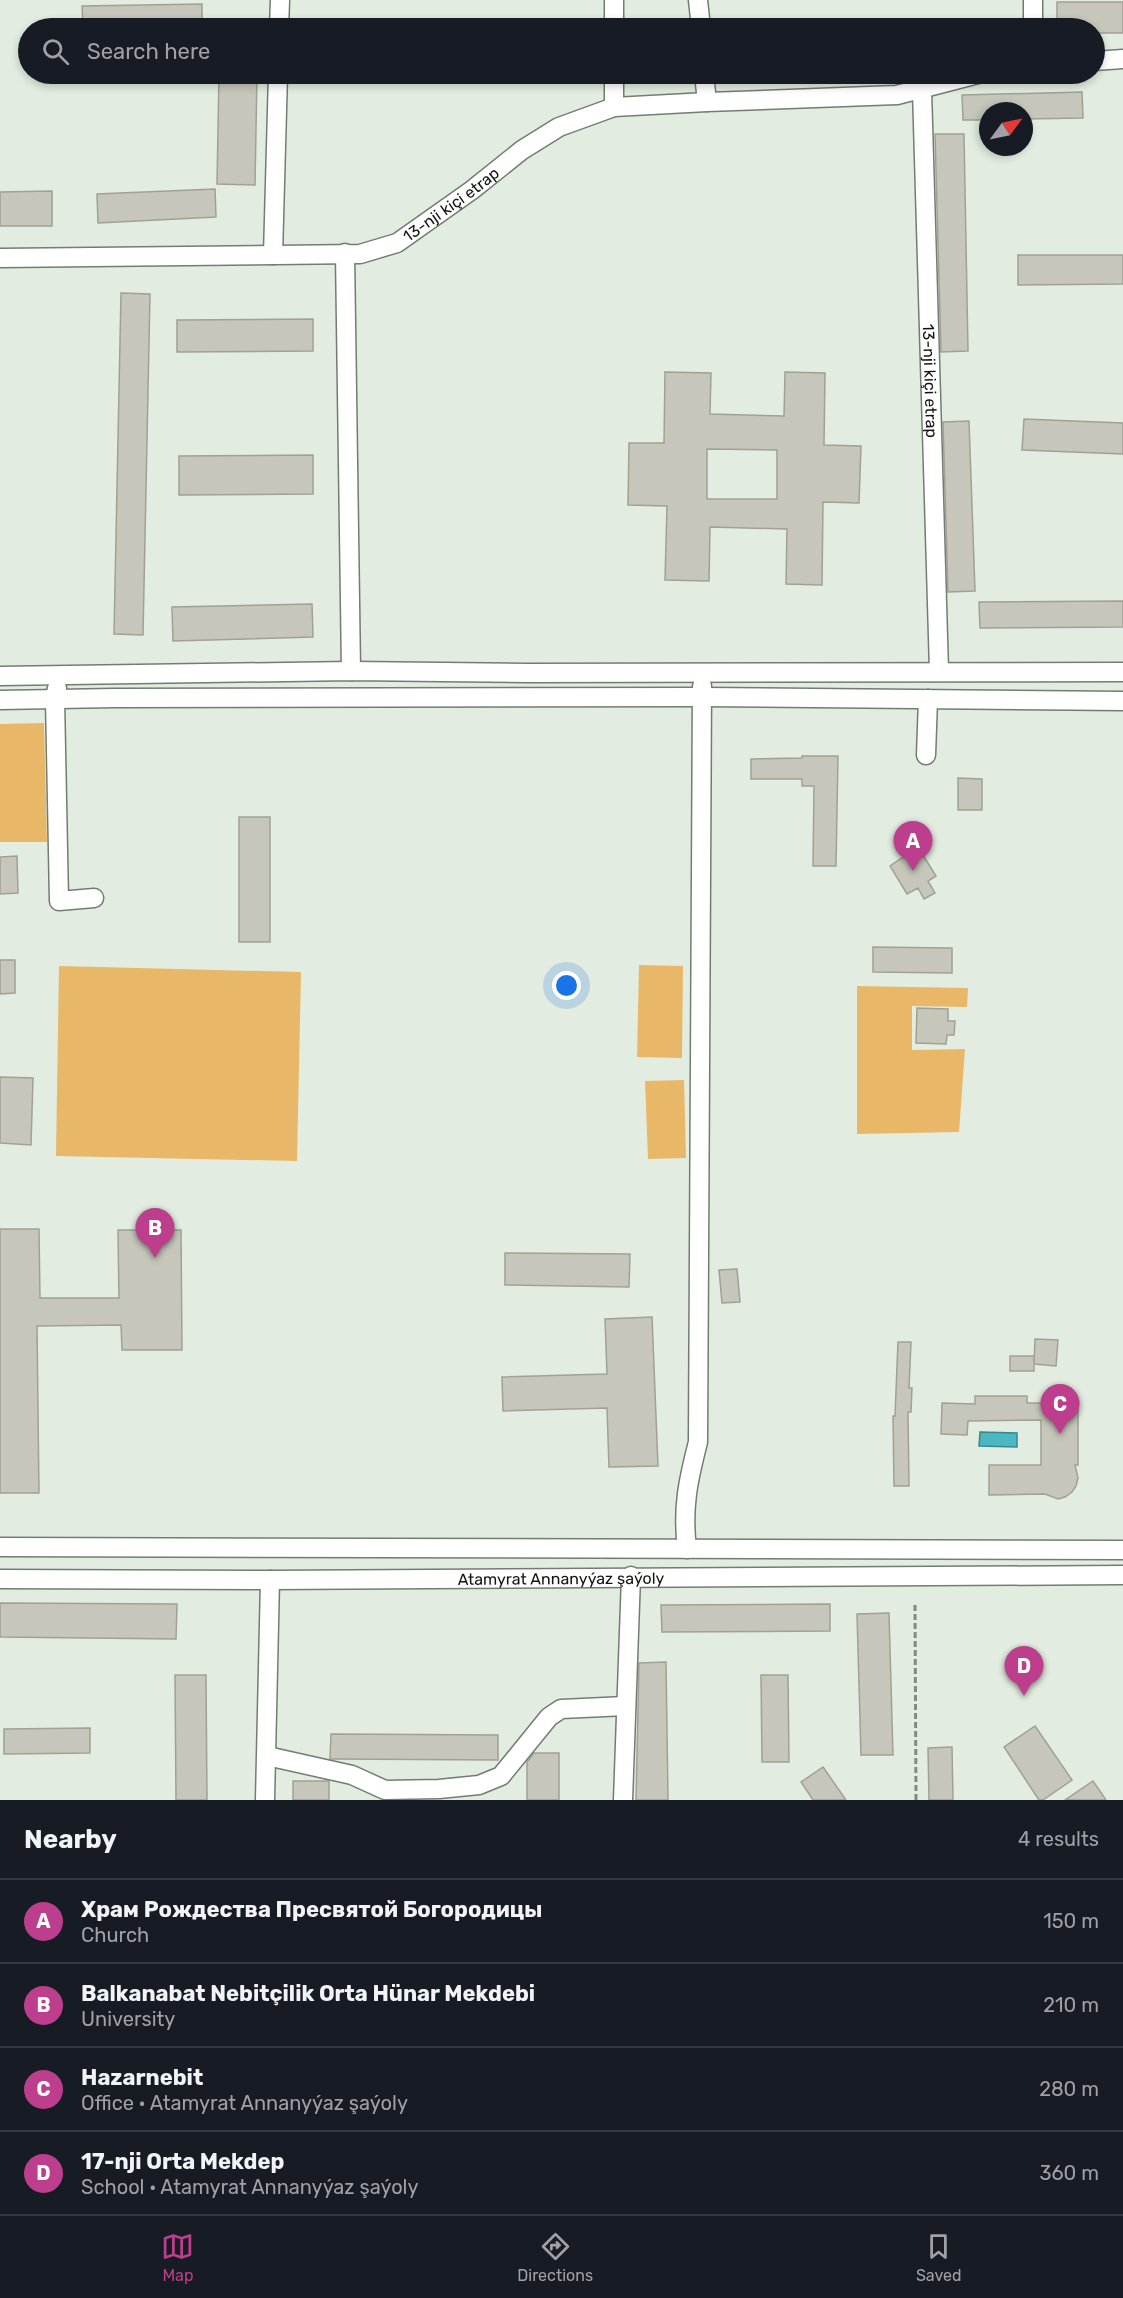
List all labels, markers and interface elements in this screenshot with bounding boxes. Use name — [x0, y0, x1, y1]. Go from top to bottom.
search box — [18, 18, 1105, 84]
icon: search — [39, 35, 72, 68]
text: Search here — [87, 38, 210, 65]
north arrow — [979, 102, 1033, 156]
street label: 13-nji kiçi etrap — [399, 163, 503, 246]
street label: 13-nji kiçi etrap — [919, 324, 941, 438]
pin: A — [894, 822, 932, 871]
your location — [552, 971, 581, 1000]
pin: B — [136, 1208, 174, 1258]
pin: C — [1040, 1384, 1080, 1434]
street label: Atamyrat Annanyýaz şaýoly — [458, 1569, 665, 1589]
pin: D — [1004, 1646, 1044, 1696]
text: Nearby — [24, 1824, 117, 1855]
text: 4 results — [1018, 1827, 1099, 1851]
text: Храм Рождества Пресвятой Богородицы — [81, 1896, 542, 1923]
text: A — [36, 1909, 51, 1933]
text: 150 m — [1043, 1909, 1099, 1933]
text: Church — [81, 1923, 149, 1947]
text: Balkanabat Nebitçilik Orta Hünar Mekdebi — [81, 1980, 535, 2007]
text: B — [36, 1993, 51, 2017]
text: 210 m — [1043, 1993, 1099, 2017]
text: University — [81, 2007, 175, 2031]
text: Hazarnebit — [81, 2064, 203, 2091]
text: C — [36, 2077, 51, 2101]
text: 280 m — [1039, 2077, 1099, 2101]
text: Office · Atamyrat Annanyýaz şaýoly — [81, 2091, 408, 2115]
text: 17-nji Orta Mekdep — [81, 2148, 284, 2175]
text: D — [36, 2161, 51, 2185]
text: 360 m — [1040, 2161, 1099, 2185]
text: School · Atamyrat Annanyýaz şaýoly — [81, 2175, 419, 2199]
tab: Map — [161, 2230, 194, 2285]
tab: Directions — [517, 2230, 593, 2285]
tab: Saved — [916, 2230, 962, 2285]

